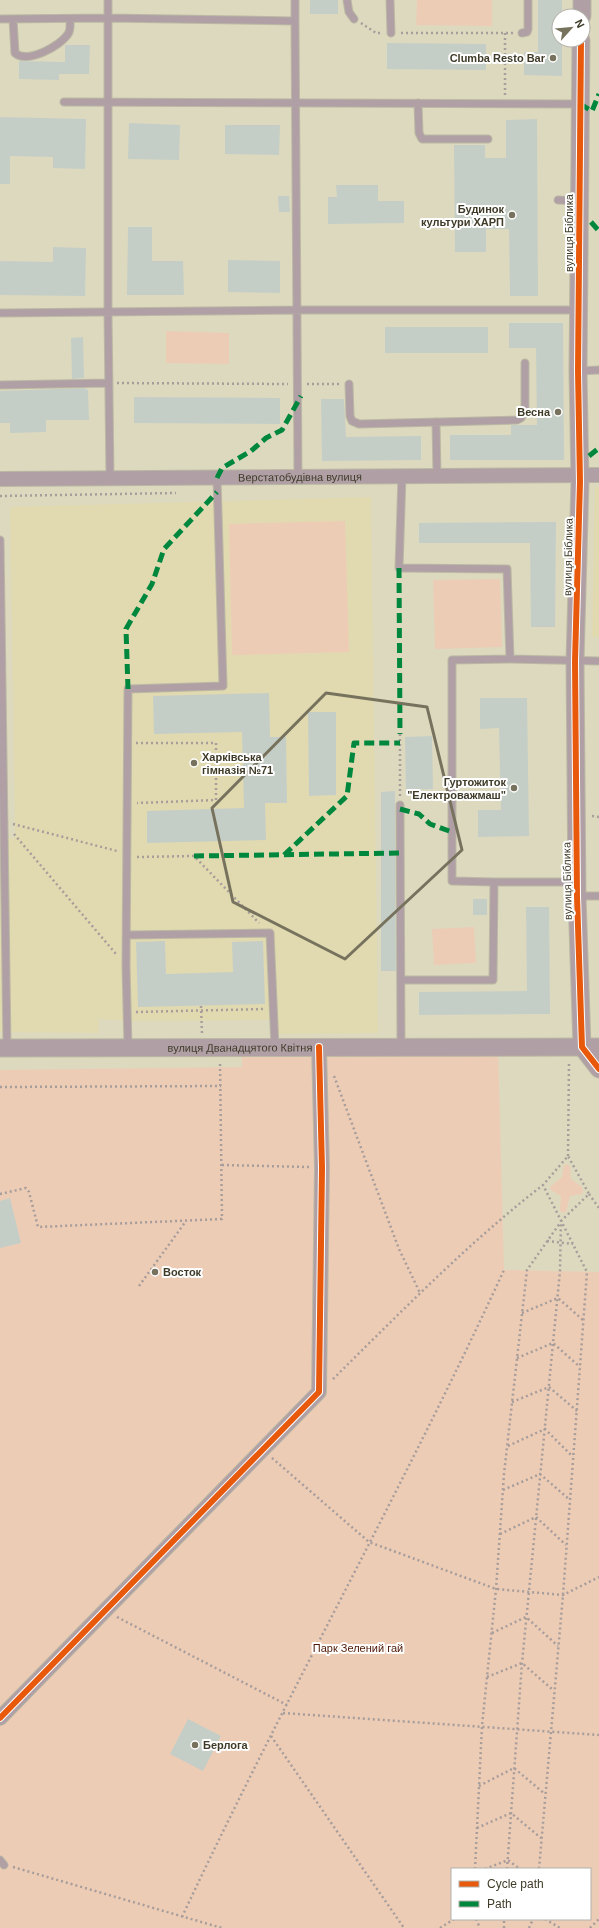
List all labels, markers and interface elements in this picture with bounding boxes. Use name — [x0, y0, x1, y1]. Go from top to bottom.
north arrow — [551, 8, 591, 48]
text: N — [573, 17, 587, 30]
place label: Clumba Resto Bar — [450, 52, 546, 64]
marker: Clumba Resto Bar — [548, 53, 558, 63]
street label: вулиця Біблика — [563, 193, 575, 272]
place label: Будинок культури ХАРП — [421, 203, 504, 228]
marker: Будинок культури ХАРП — [507, 210, 517, 220]
place label: Весна — [517, 406, 551, 418]
marker: Весна — [553, 407, 563, 417]
street label: Верстатобудівна вулиця — [238, 471, 362, 483]
street label: вулиця Біблика — [561, 517, 575, 596]
place label: Харківська гімназія №71 — [202, 751, 273, 776]
marker: Харківська гімназія №71 — [189, 758, 199, 768]
place label: Гуртожиток "Електроважмаш" — [407, 776, 506, 801]
marker: Гуртожиток "Електроважмаш" — [509, 783, 519, 793]
street label: вулиця Біблика — [560, 841, 574, 920]
street label: вулиця Дванадцятого Квітня — [168, 1041, 312, 1054]
place label: Восток — [163, 1266, 202, 1278]
marker: Восток — [150, 1267, 160, 1277]
park label: Парк Зелений гай — [313, 1642, 403, 1654]
place label: Берлога — [203, 1739, 249, 1751]
marker: Берлога — [190, 1740, 200, 1750]
legend — [451, 1868, 591, 1920]
text: Cycle path — [487, 1877, 544, 1891]
text: Path — [487, 1897, 512, 1911]

